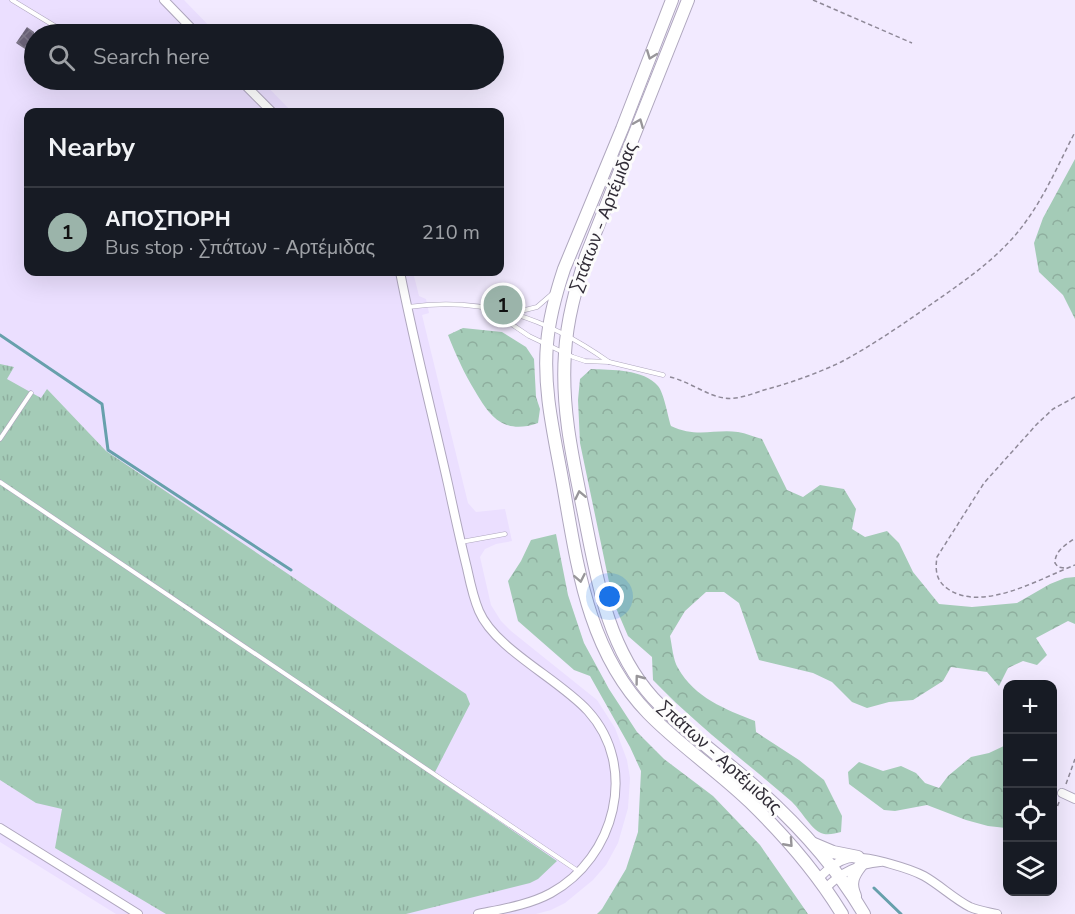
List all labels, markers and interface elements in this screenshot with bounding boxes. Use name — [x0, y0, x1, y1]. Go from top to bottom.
search box — [24, 24, 504, 90]
icon: search — [45, 41, 78, 74]
text: Search here — [93, 42, 210, 72]
one-way arrow — [646, 48, 658, 59]
one-way arrow — [631, 119, 644, 129]
text: Nearby — [48, 130, 135, 165]
street label: Σπάτων - Αρτέμιδας — [563, 138, 643, 295]
text: ΑΠΟΣΠΟΡΗ — [105, 204, 231, 234]
text: 1 — [62, 219, 74, 246]
text: 210 m — [422, 219, 480, 246]
text: Bus stop · Σπάτων - Αρτέμιδας — [105, 234, 375, 261]
pin: 1 — [484, 282, 522, 328]
one-way arrow — [574, 490, 587, 500]
one-way arrow — [573, 573, 586, 583]
your location — [595, 582, 624, 611]
one-way arrow — [635, 675, 646, 686]
map controls — [1003, 680, 1057, 896]
button: + — [1003, 680, 1057, 734]
street label: Σπάτων - Αρτέμιδας — [653, 695, 787, 819]
button: − — [1003, 734, 1057, 788]
button: locate — [1003, 788, 1057, 842]
one-way arrow — [782, 837, 793, 847]
button: layers — [1003, 842, 1057, 896]

